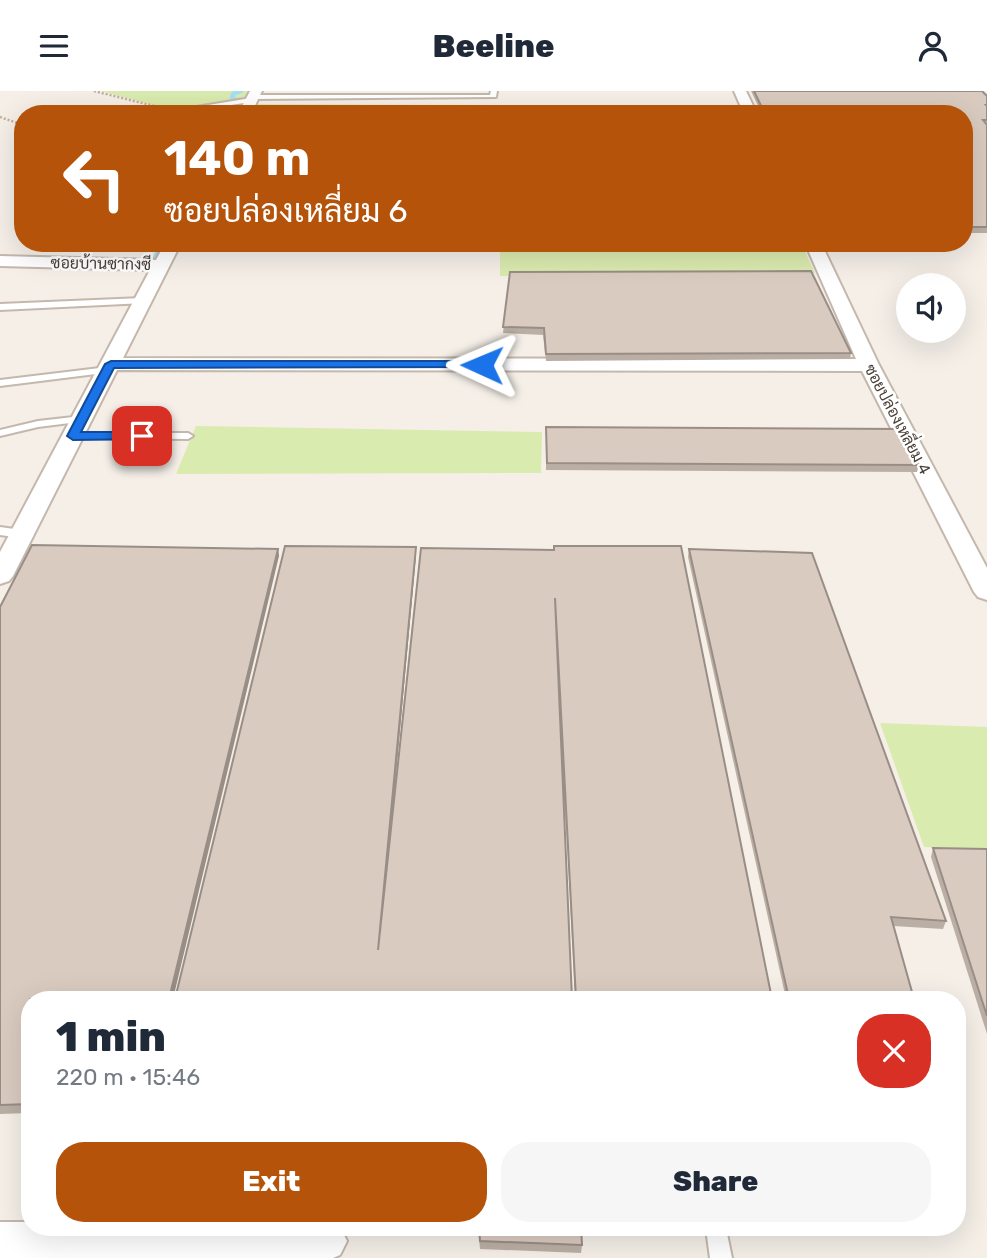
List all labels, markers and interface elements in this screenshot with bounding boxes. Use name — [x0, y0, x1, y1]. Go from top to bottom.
icon: menu — [35, 27, 73, 65]
text: Beeline — [432, 27, 555, 65]
icon: person — [914, 27, 952, 65]
text: 140 m — [164, 129, 310, 187]
icon: left — [49, 133, 140, 224]
text: ซอยปล่องเหลี่ยม 6 — [164, 192, 408, 230]
street label: ซอยบ้านซากงซี — [51, 251, 152, 274]
map controls — [896, 273, 966, 343]
button: sound — [896, 273, 966, 343]
position arrow — [445, 328, 519, 402]
street label: ซอยปล่องเหลี่ยม 4 — [861, 359, 939, 478]
pin — [112, 406, 172, 466]
icon: arrive — [123, 417, 161, 455]
text: 1 min — [56, 1012, 166, 1062]
button: close — [857, 1014, 931, 1088]
text: 220 m · 15:46 — [56, 1063, 200, 1091]
button: Exit — [56, 1142, 487, 1222]
button: Share — [501, 1142, 931, 1222]

